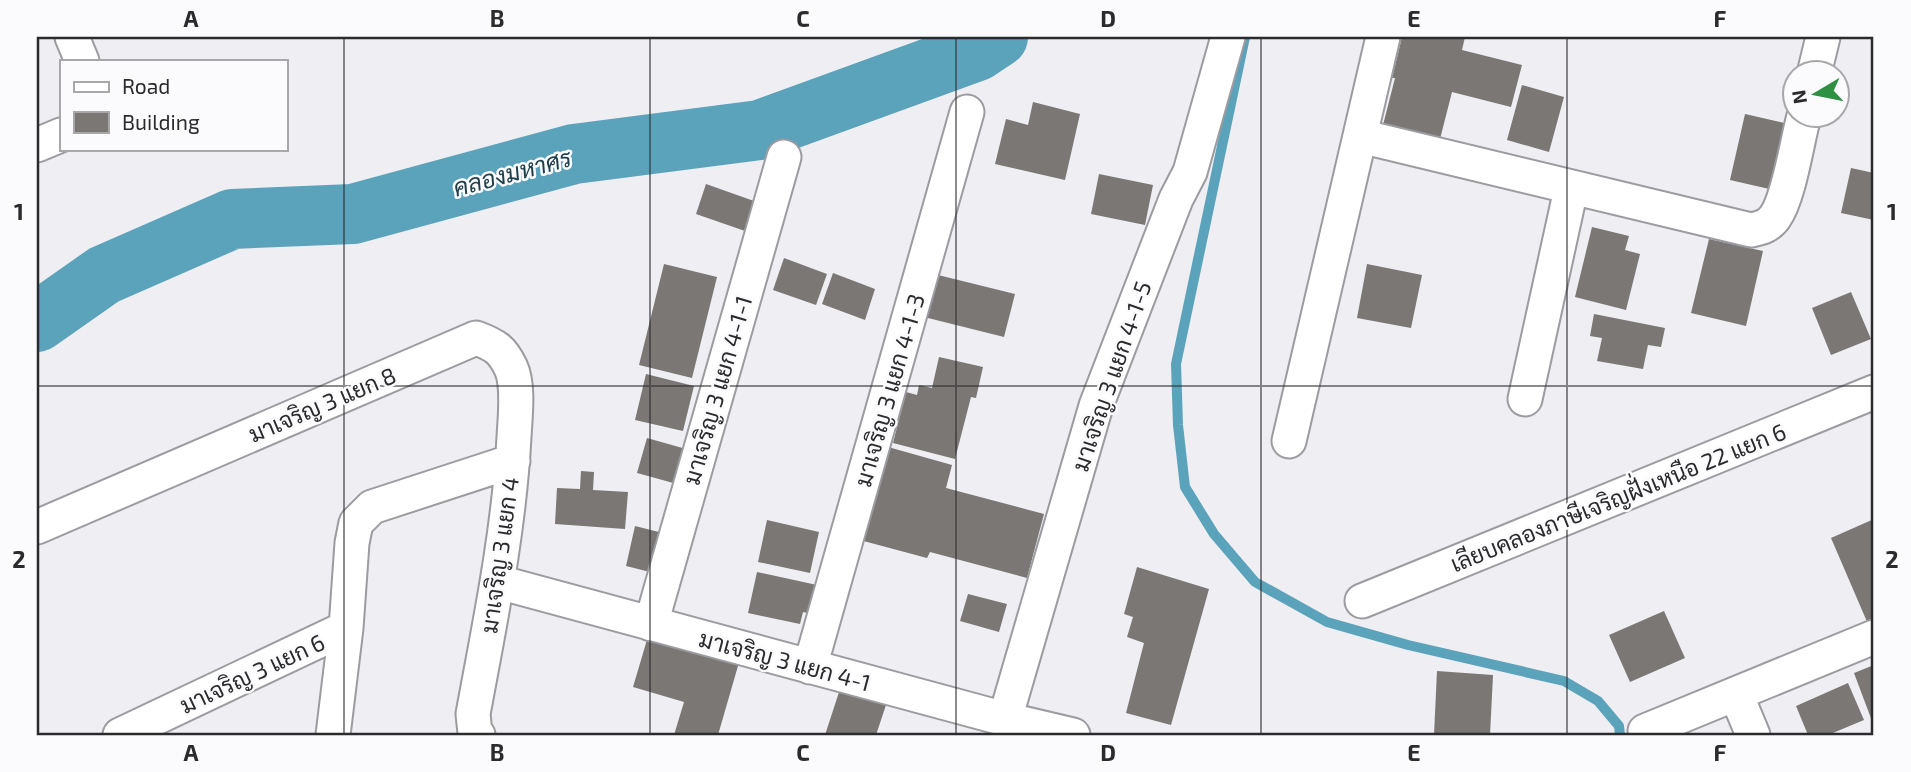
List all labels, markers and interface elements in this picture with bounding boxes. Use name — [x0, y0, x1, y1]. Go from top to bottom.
text: A — [183, 4, 199, 32]
text: B — [490, 4, 504, 32]
text: C — [796, 4, 810, 32]
text: D — [1100, 4, 1116, 32]
text: E — [1407, 4, 1421, 32]
text: F — [1714, 4, 1727, 32]
legend — [60, 60, 287, 150]
north arrow — [1782, 60, 1852, 130]
text: Road — [122, 73, 170, 98]
text: N — [1786, 88, 1811, 106]
text: Building — [122, 109, 200, 134]
water label: คลองมหาศร — [450, 142, 576, 202]
text: 1 — [14, 197, 24, 225]
text: 1 — [1887, 197, 1897, 225]
street label: มาเจริญ 3 แยก 4-1-5 — [1065, 277, 1158, 475]
street label: มาเจริญ 3 แยก 4-1-3 — [848, 290, 931, 490]
street label: มาเจริญ 3 แยก 4-1-1 — [677, 292, 758, 488]
street label: มาเจริญ 3 แยก 8 — [244, 360, 400, 449]
street label: เลียบคลองภาษีเจริญฝั่งเหนือ 22 แยก 6 — [1444, 412, 1790, 578]
street label: มาเจริญ 3 แยก 4 — [474, 475, 525, 635]
text: 2 — [12, 545, 26, 573]
text: 2 — [1885, 545, 1899, 573]
street label: มาเจริญ 3 แยก 4-1 — [696, 624, 874, 697]
street label: มาเจริญ 3 แยก 6 — [175, 627, 329, 720]
text: A — [183, 738, 199, 766]
text: B — [490, 738, 504, 766]
text: C — [796, 738, 810, 766]
text: D — [1100, 738, 1116, 766]
text: E — [1407, 738, 1421, 766]
text: F — [1714, 738, 1727, 766]

